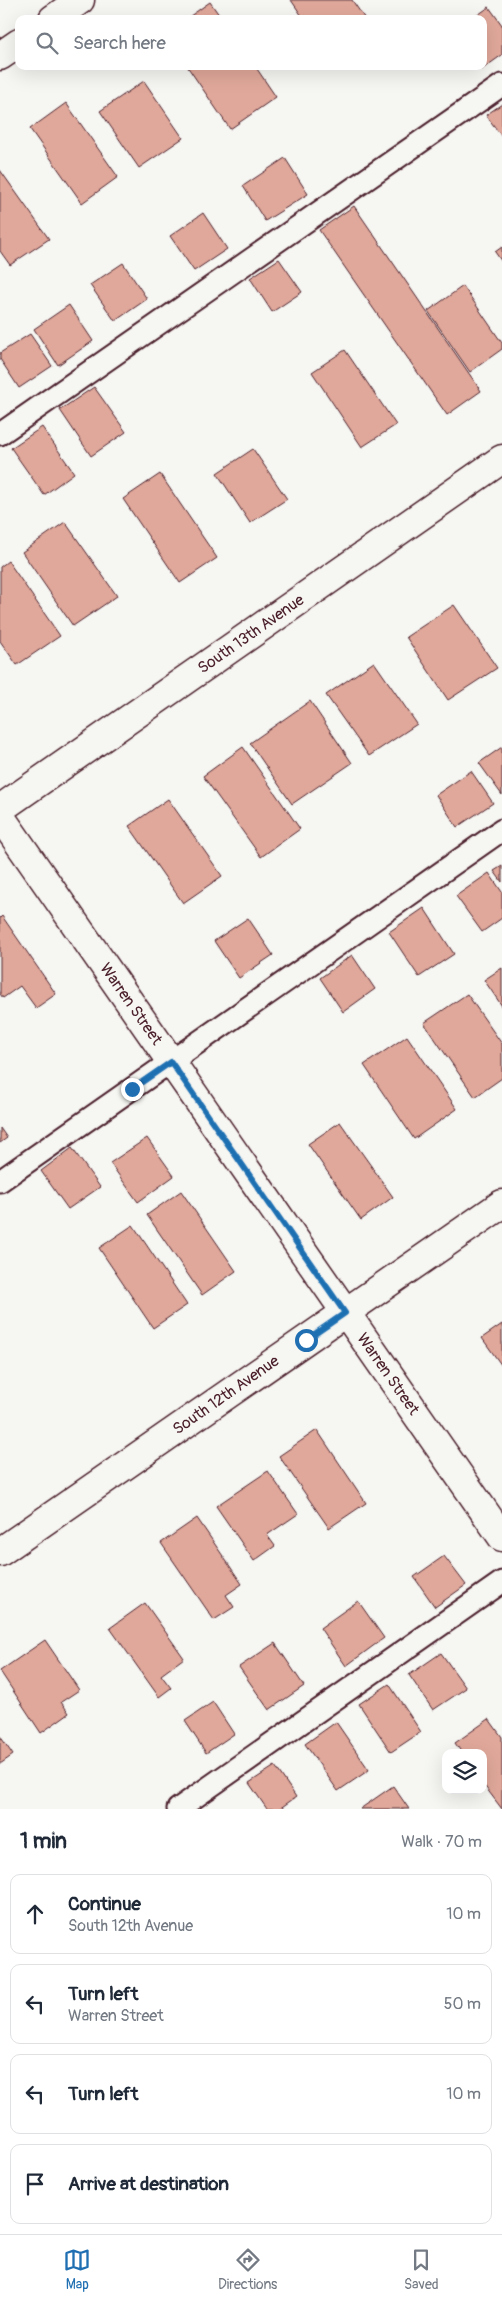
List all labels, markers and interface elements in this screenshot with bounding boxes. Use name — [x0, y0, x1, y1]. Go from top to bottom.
search box — [15, 15, 487, 70]
icon: search — [33, 29, 61, 57]
text: Search here — [73, 31, 166, 55]
street label: South 13th Avenue — [194, 590, 308, 678]
street label: Warren Street — [95, 959, 167, 1049]
route end — [121, 1078, 144, 1101]
route start — [295, 1329, 318, 1352]
street label: Warren Street — [352, 1329, 424, 1419]
street label: South 12th Avenue — [169, 1351, 283, 1439]
map controls — [442, 1749, 487, 1794]
button: layers — [442, 1749, 487, 1794]
text: 1 min — [20, 1828, 67, 1855]
text: Walk · 70 m — [401, 1832, 482, 1852]
text: Continue — [68, 1892, 141, 1916]
icon: ahead — [21, 1900, 49, 1928]
text: 10 m — [446, 1904, 481, 1924]
text: South 12th Avenue — [68, 1916, 193, 1936]
text: Turn left — [68, 1982, 138, 2006]
icon: left — [21, 1990, 49, 2018]
text: 50 m — [444, 1994, 481, 2014]
text: Warren Street — [68, 2006, 164, 2026]
icon: left — [21, 2080, 49, 2108]
text: Turn left — [68, 2082, 138, 2106]
text: 10 m — [446, 2084, 481, 2104]
icon: arrive — [21, 2170, 49, 2198]
text: Arrive at destination — [68, 2172, 229, 2196]
tab: Map — [63, 2246, 91, 2293]
tab: Directions — [218, 2246, 277, 2293]
tab: Saved — [404, 2246, 439, 2293]

